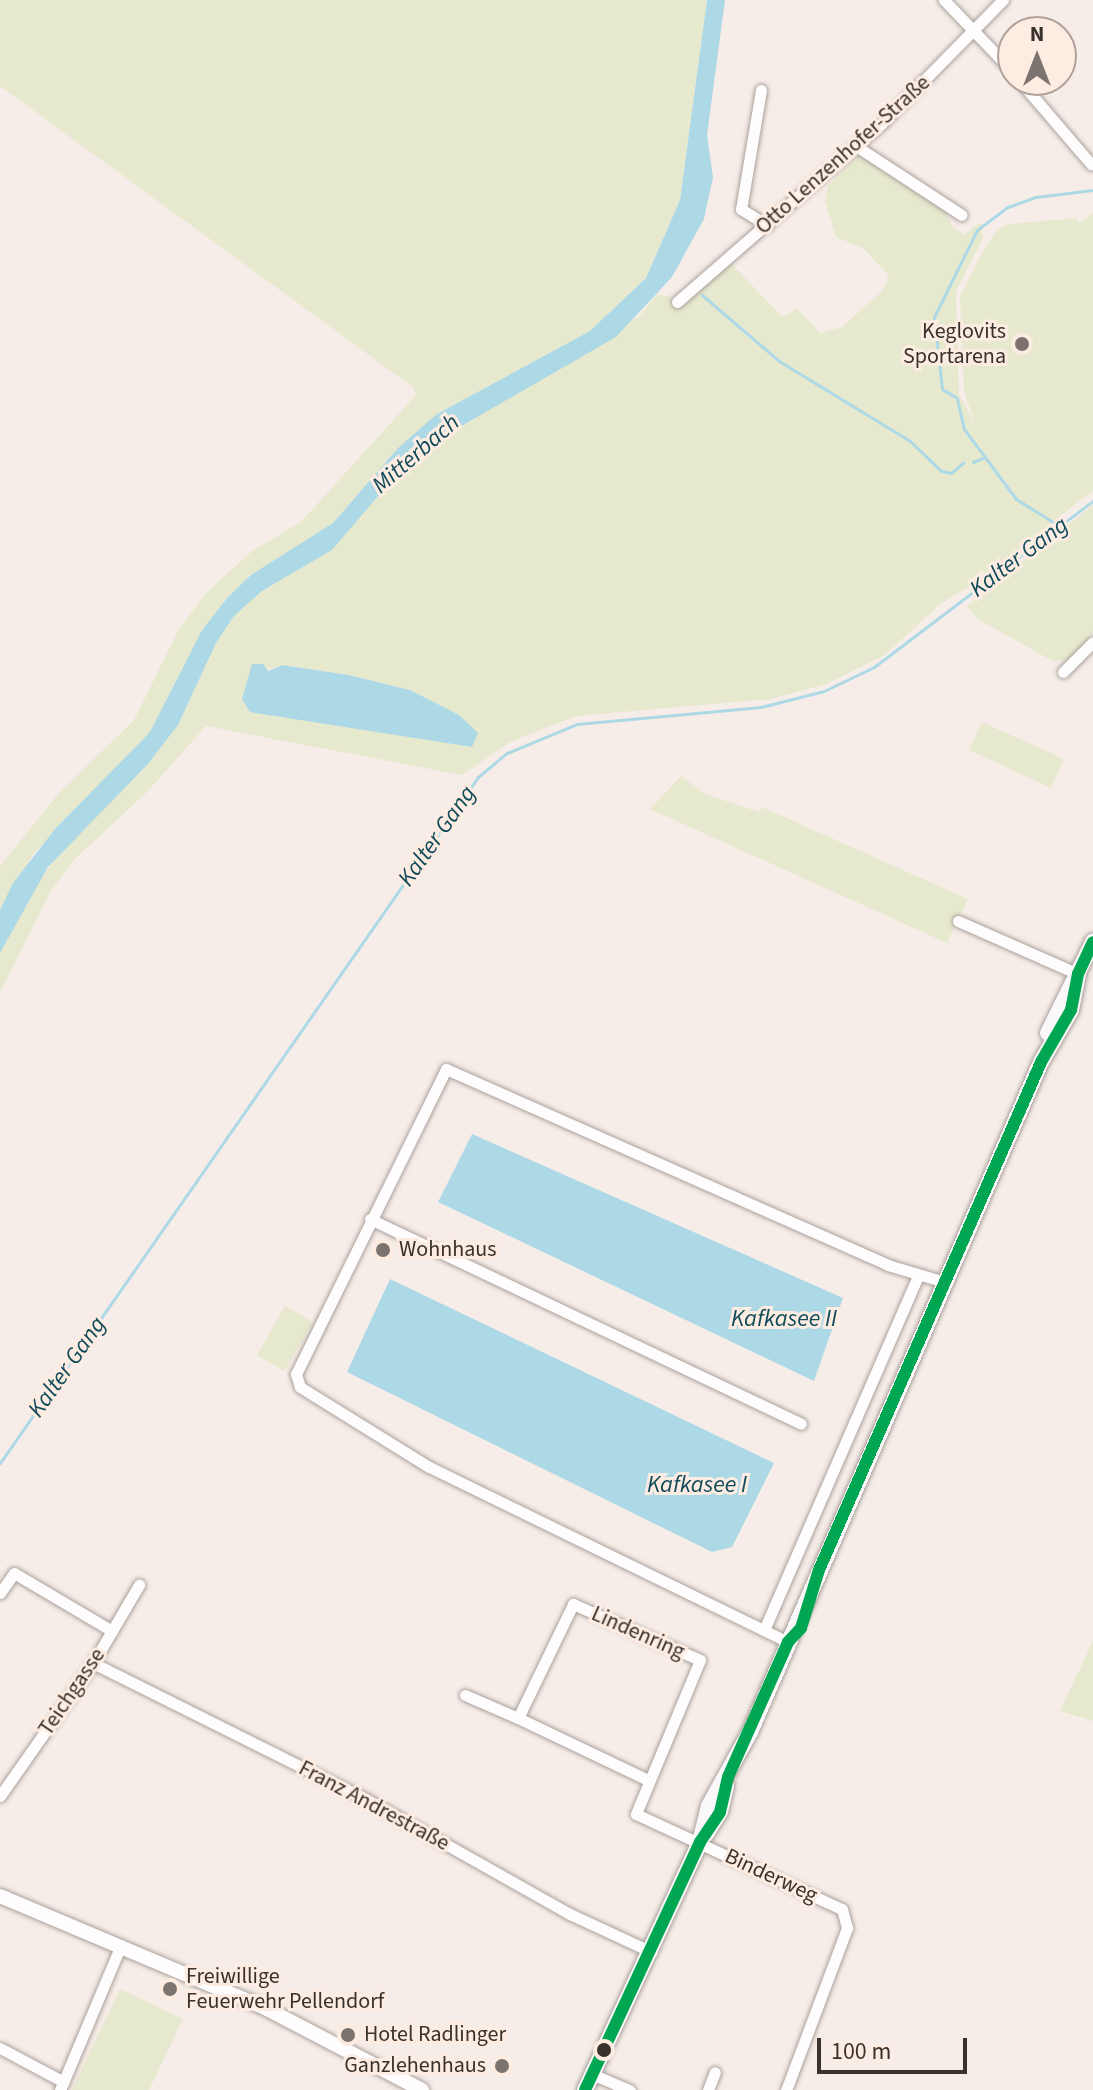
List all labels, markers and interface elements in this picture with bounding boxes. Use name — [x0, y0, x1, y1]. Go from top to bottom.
north arrow — [997, 16, 1077, 96]
text: N — [1030, 18, 1044, 50]
street label: Otto Lenzenhofer-Straße — [750, 70, 936, 240]
place label: Keglovits Sportarena — [903, 318, 1006, 370]
marker: Keglovits Sportarena — [1013, 335, 1031, 353]
water label: Mitterbach — [366, 408, 466, 500]
water label: Kalter Gang — [964, 511, 1074, 603]
water label: Kalter Gang — [392, 780, 482, 892]
place label: Wohnhaus — [399, 1237, 496, 1263]
marker: Wohnhaus — [374, 1241, 392, 1259]
water label: Kafkasee II — [731, 1305, 837, 1333]
water label: Kalter Gang — [22, 1311, 112, 1423]
water label: Kafkasee I — [647, 1471, 747, 1499]
street label: Lindenring — [587, 1601, 689, 1665]
street label: Teichgasse — [33, 1643, 111, 1741]
street label: Franz Andrestraße — [294, 1755, 454, 1857]
street label: Binderweg — [721, 1843, 821, 1909]
place label: Freiwillige Feuerwehr Pellendorf — [186, 1963, 384, 2014]
marker: Freiwillige Feuerwehr Pellendorf — [161, 1980, 179, 1998]
place label: Hotel Radlinger — [364, 2022, 506, 2048]
scale bar — [821, 2022, 971, 2072]
marker: Hotel Radlinger — [339, 2026, 357, 2044]
text: 100 m — [831, 2034, 891, 2069]
unlabelled marker — [596, 2042, 612, 2058]
place label: Ganzlehenhaus — [344, 2053, 486, 2079]
marker: Ganzlehenhaus — [493, 2057, 511, 2075]

